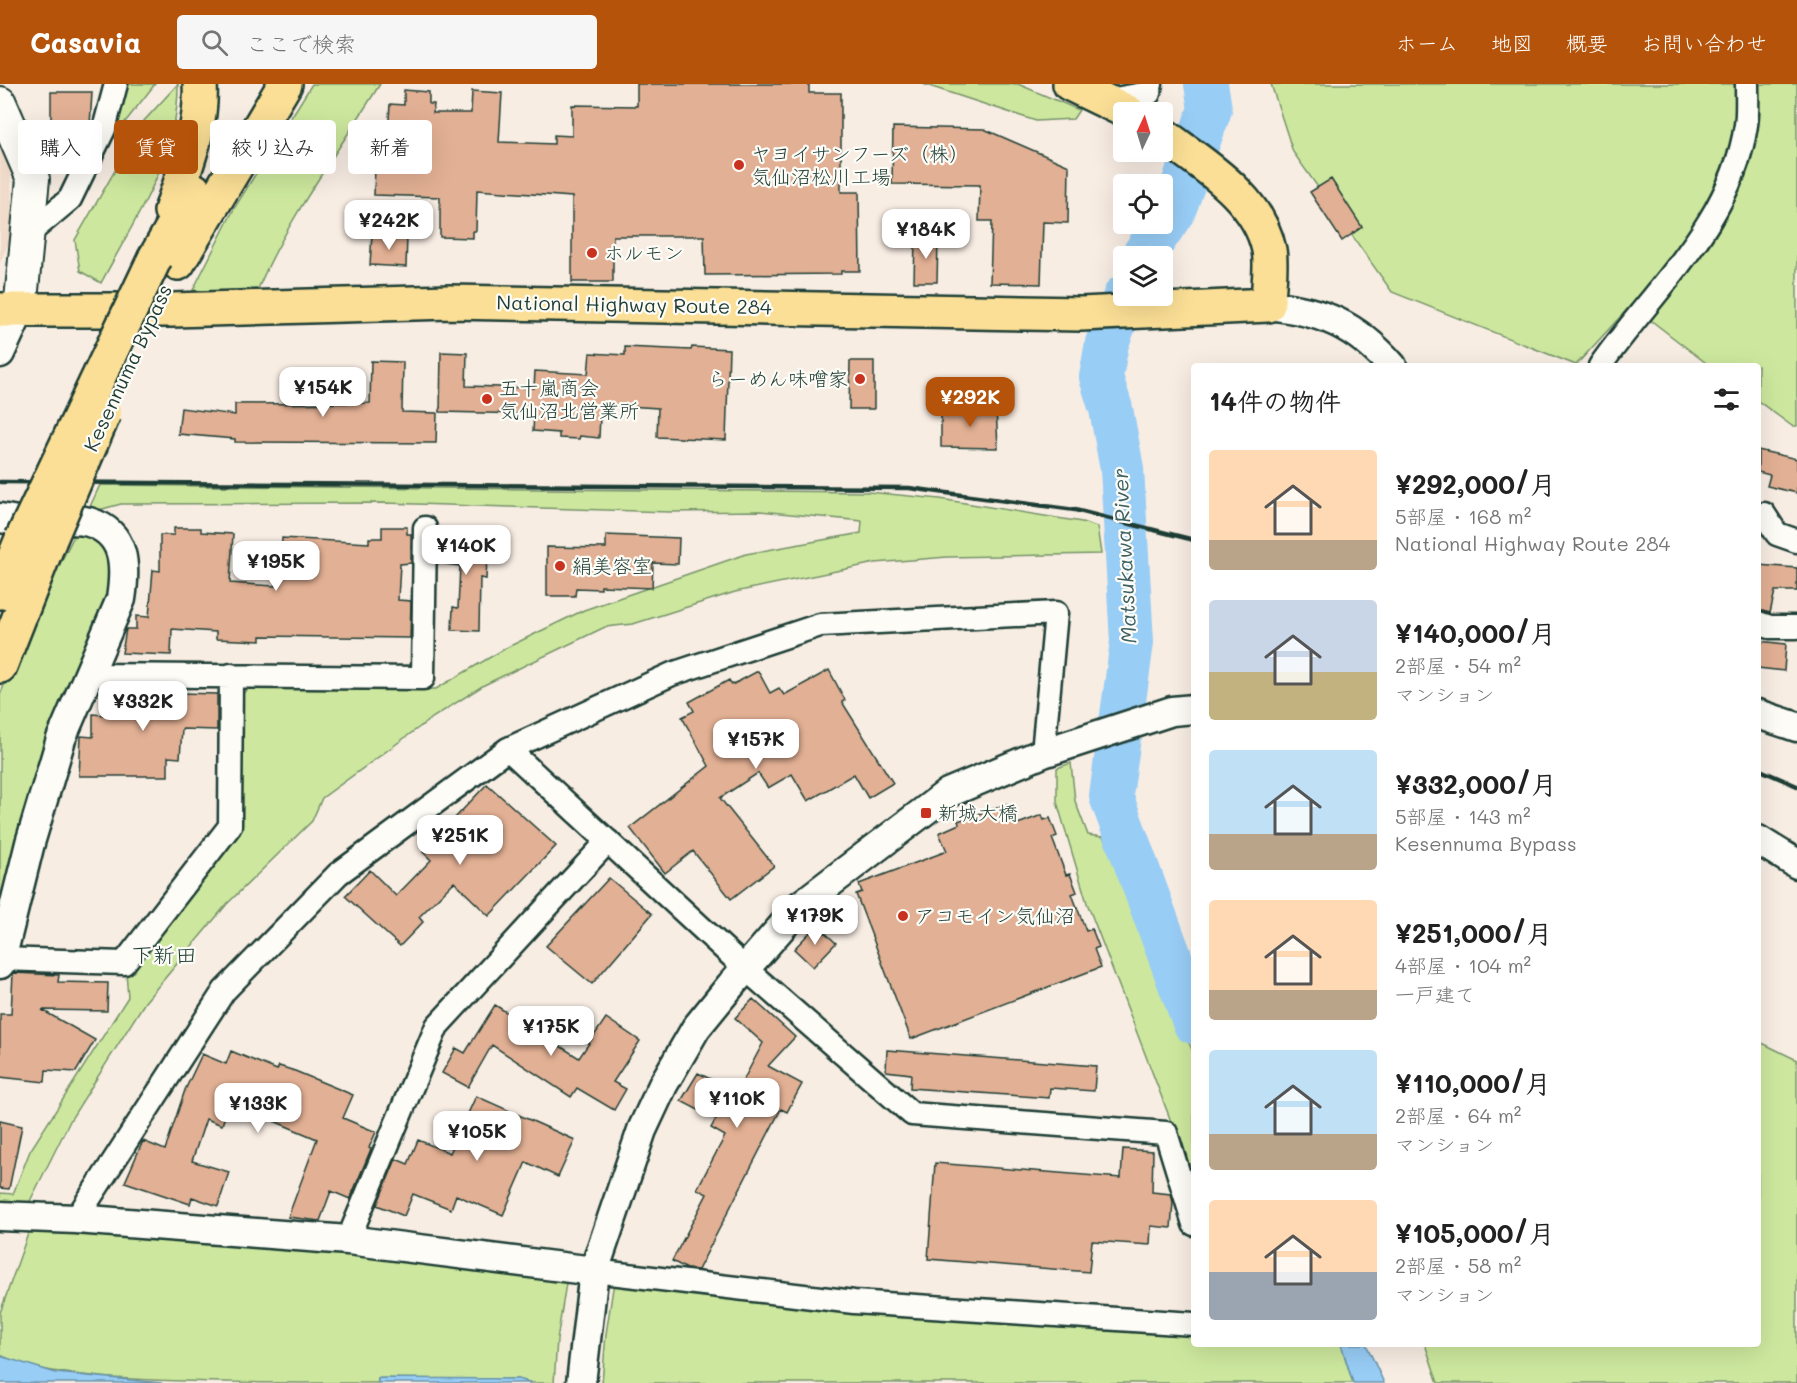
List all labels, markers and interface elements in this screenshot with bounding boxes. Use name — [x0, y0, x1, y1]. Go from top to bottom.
search box — [177, 15, 597, 69]
text: Casavia — [30, 24, 141, 60]
icon: search — [198, 26, 231, 59]
text: ここで検索 — [246, 29, 356, 58]
text: ホーム — [1396, 29, 1458, 56]
text: 地図 — [1491, 29, 1533, 56]
text: 概要 — [1566, 29, 1608, 56]
text: お問い合わせ — [1641, 29, 1767, 56]
north arrow — [1113, 102, 1173, 162]
map controls — [1113, 102, 1173, 306]
chip: 購入 — [18, 120, 102, 174]
chip: 賃貸 — [114, 120, 198, 174]
chip: 絞り込み — [210, 120, 336, 174]
chip: 新着 — [348, 120, 432, 174]
place label: ヤヨイサンフーズ（株） 気仙沼松川工場 — [751, 140, 969, 189]
marker: ヤヨイサンフーズ（株） 気仙沼松川工場 — [732, 158, 746, 172]
button: locate — [1113, 174, 1173, 234]
pin: ¥242K — [347, 200, 431, 251]
text: ¥242K — [358, 206, 420, 232]
pin: ¥184K — [884, 209, 968, 260]
text: ¥184K — [896, 215, 956, 241]
place label: ホルモン — [604, 239, 684, 265]
marker: ホルモン — [585, 246, 599, 260]
button: layers — [1113, 246, 1173, 306]
street label: Kesennuma Bypass — [77, 280, 177, 455]
street label: National Highway Route 284 — [496, 289, 772, 319]
place label: らーめん味噌家 — [708, 365, 848, 391]
pin: ¥154K — [281, 367, 365, 418]
marker: らーめん味噌家 — [853, 372, 867, 386]
text: ¥154K — [293, 373, 353, 399]
place label: 五十嵐商会 気仙沼北営業所 — [499, 374, 639, 423]
pin: ¥292K — [928, 377, 1012, 428]
text: ¥292K — [940, 383, 1000, 409]
icon: filters — [1710, 383, 1743, 416]
text: 14件の物件 — [1209, 384, 1341, 418]
marker: 五十嵐商会 気仙沼北営業所 — [480, 392, 494, 406]
text: ¥292,000/月 — [1395, 467, 1556, 501]
water label: Matsukawa River — [1105, 468, 1142, 644]
icon: home — [1257, 474, 1329, 546]
text: 5部屋 · 168 m² — [1395, 503, 1531, 529]
pin: ¥140K — [424, 525, 508, 576]
text: National Highway Route 284 — [1395, 530, 1670, 556]
text: ¥140K — [436, 531, 496, 557]
pin: ¥195K — [234, 541, 318, 592]
text: ¥195K — [247, 547, 305, 573]
place label: 絹美容室 — [572, 552, 652, 578]
marker: 絹美容室 — [553, 559, 567, 573]
text: ¥140,000/月 — [1395, 616, 1556, 650]
icon: home — [1257, 624, 1329, 696]
text: 2部屋 · 54 m² — [1395, 652, 1521, 678]
pin: ¥332K — [101, 681, 185, 732]
text: マンション — [1395, 681, 1494, 707]
text: ¥332K — [112, 687, 174, 713]
pin: ¥157K — [714, 719, 798, 770]
text: ¥157K — [727, 725, 785, 751]
text: ¥332,000/月 — [1395, 767, 1557, 801]
icon: home — [1257, 774, 1329, 846]
place label: 新城大橋 — [938, 799, 1018, 825]
text: 5部屋 · 143 m² — [1395, 803, 1530, 829]
marker: 新城大橋 — [919, 806, 933, 820]
pin: ¥251K — [418, 815, 502, 866]
text: ¥251K — [431, 821, 489, 847]
text: Kesennuma Bypass — [1395, 830, 1577, 856]
pin: ¥179K — [773, 895, 857, 946]
text: ¥179K — [786, 901, 844, 927]
place label: アコモイン気仙沼 — [915, 902, 1075, 928]
marker: アコモイン気仙沼 — [896, 909, 910, 923]
text: ¥251,000/月 — [1395, 916, 1553, 950]
icon: home — [1257, 924, 1329, 996]
district label: 下新田 — [131, 940, 197, 969]
text: 4部屋 · 104 m² — [1395, 952, 1531, 978]
text: 一戸建て — [1395, 981, 1475, 1007]
pin: ¥175K — [509, 1006, 593, 1057]
text: ¥175K — [522, 1012, 580, 1038]
text: ¥110,000/月 — [1395, 1066, 1551, 1100]
icon: home — [1257, 1074, 1329, 1146]
pin: ¥110K — [695, 1078, 779, 1129]
pin: ¥133K — [216, 1083, 300, 1134]
text: ¥110K — [709, 1084, 765, 1110]
text: ¥133K — [228, 1089, 288, 1115]
text: 2部屋 · 64 m² — [1395, 1102, 1521, 1128]
pin: ¥105K — [435, 1111, 519, 1162]
text: ¥105K — [447, 1117, 507, 1143]
text: マンション — [1395, 1131, 1494, 1157]
text: ¥105,000/月 — [1395, 1216, 1555, 1250]
icon: home — [1257, 1224, 1329, 1296]
text: 2部屋 · 58 m² — [1395, 1252, 1521, 1278]
text: マンション — [1395, 1281, 1494, 1307]

